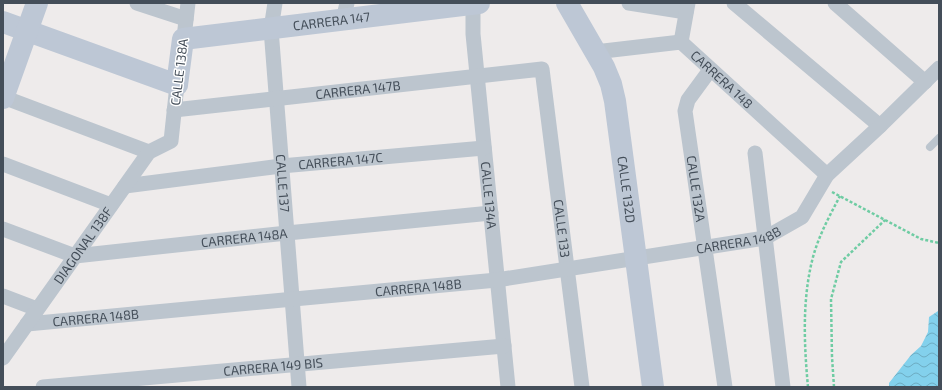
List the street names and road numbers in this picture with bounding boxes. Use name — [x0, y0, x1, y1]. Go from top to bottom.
street label: CARRERA 147 — [292, 8, 371, 34]
street label: CALLE 138A — [167, 38, 191, 106]
street label: CARRERA 148 — [687, 47, 756, 112]
street label: CARRERA 147B — [314, 77, 401, 102]
street label: CARRERA 147C — [298, 149, 383, 172]
street label: CALLE 137 — [273, 154, 293, 213]
street label: CALLE 132A — [684, 154, 709, 223]
street label: CALLE 132D — [614, 155, 639, 224]
street label: CALLE 134A — [478, 161, 500, 230]
street label: CALLE 133 — [550, 198, 574, 259]
street label: DIAGONAL 138F — [50, 204, 116, 287]
street label: CARRERA 148B — [695, 223, 784, 257]
street label: CARRERA 148A — [200, 225, 288, 250]
street label: CARRERA 148B — [374, 275, 462, 299]
street label: CARRERA 148B — [52, 306, 140, 330]
street label: CARRERA 149 BIS — [223, 354, 324, 379]

